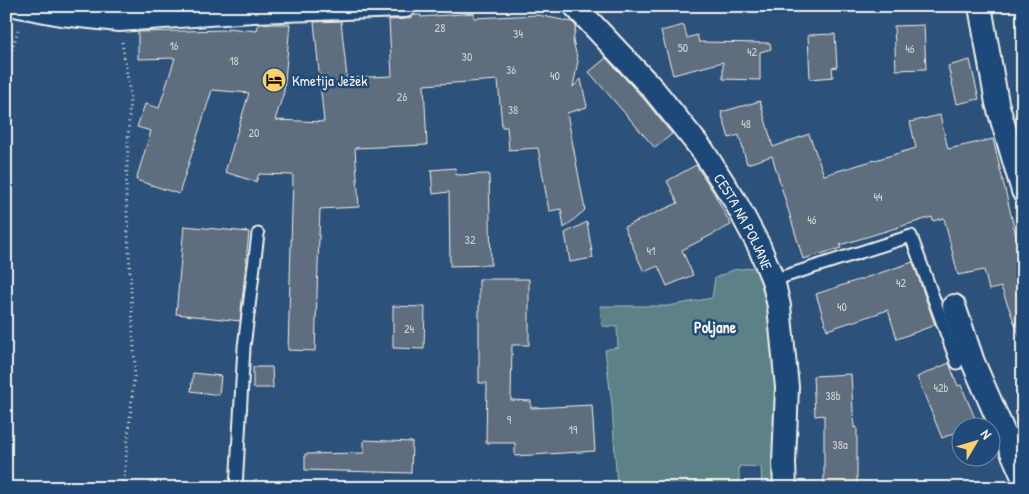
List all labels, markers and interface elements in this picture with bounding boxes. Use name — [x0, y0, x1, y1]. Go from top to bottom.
house number: 28 — [435, 19, 445, 36]
house number: 34 — [513, 25, 523, 42]
house number: 16 — [169, 37, 179, 54]
house number: 50 — [678, 39, 688, 56]
house number: 46 — [905, 40, 915, 57]
house number: 42 — [747, 43, 757, 60]
house number: 30 — [462, 48, 472, 65]
house number: 18 — [229, 52, 239, 69]
house number: 36 — [506, 61, 516, 78]
hotel icon: Kmetija Ježek — [261, 67, 287, 93]
house number: 40 — [550, 67, 560, 84]
place label: Kmetija Ježek — [292, 70, 368, 91]
house number: 26 — [397, 88, 407, 105]
house number: 38 — [508, 101, 518, 118]
house number: 48 — [741, 115, 751, 132]
house number: 20 — [249, 124, 260, 141]
street label: CESTA NA POLJANE — [709, 169, 778, 273]
house number: 44 — [873, 188, 883, 205]
house number: 46 — [807, 211, 817, 228]
house number: 32 — [465, 231, 476, 248]
house number: 41 — [647, 242, 655, 259]
house number: 42 — [896, 274, 906, 291]
house number: 40 — [837, 298, 847, 315]
district label: Poljane — [694, 316, 737, 338]
house number: 24 — [404, 320, 415, 337]
house number: 42b — [933, 379, 949, 396]
house number: 38b — [825, 387, 841, 404]
house number: 9 — [507, 411, 512, 428]
north arrow — [952, 416, 1002, 466]
house number: 19 — [569, 421, 578, 438]
text: N — [977, 425, 997, 443]
house number: 38a — [832, 436, 848, 453]

